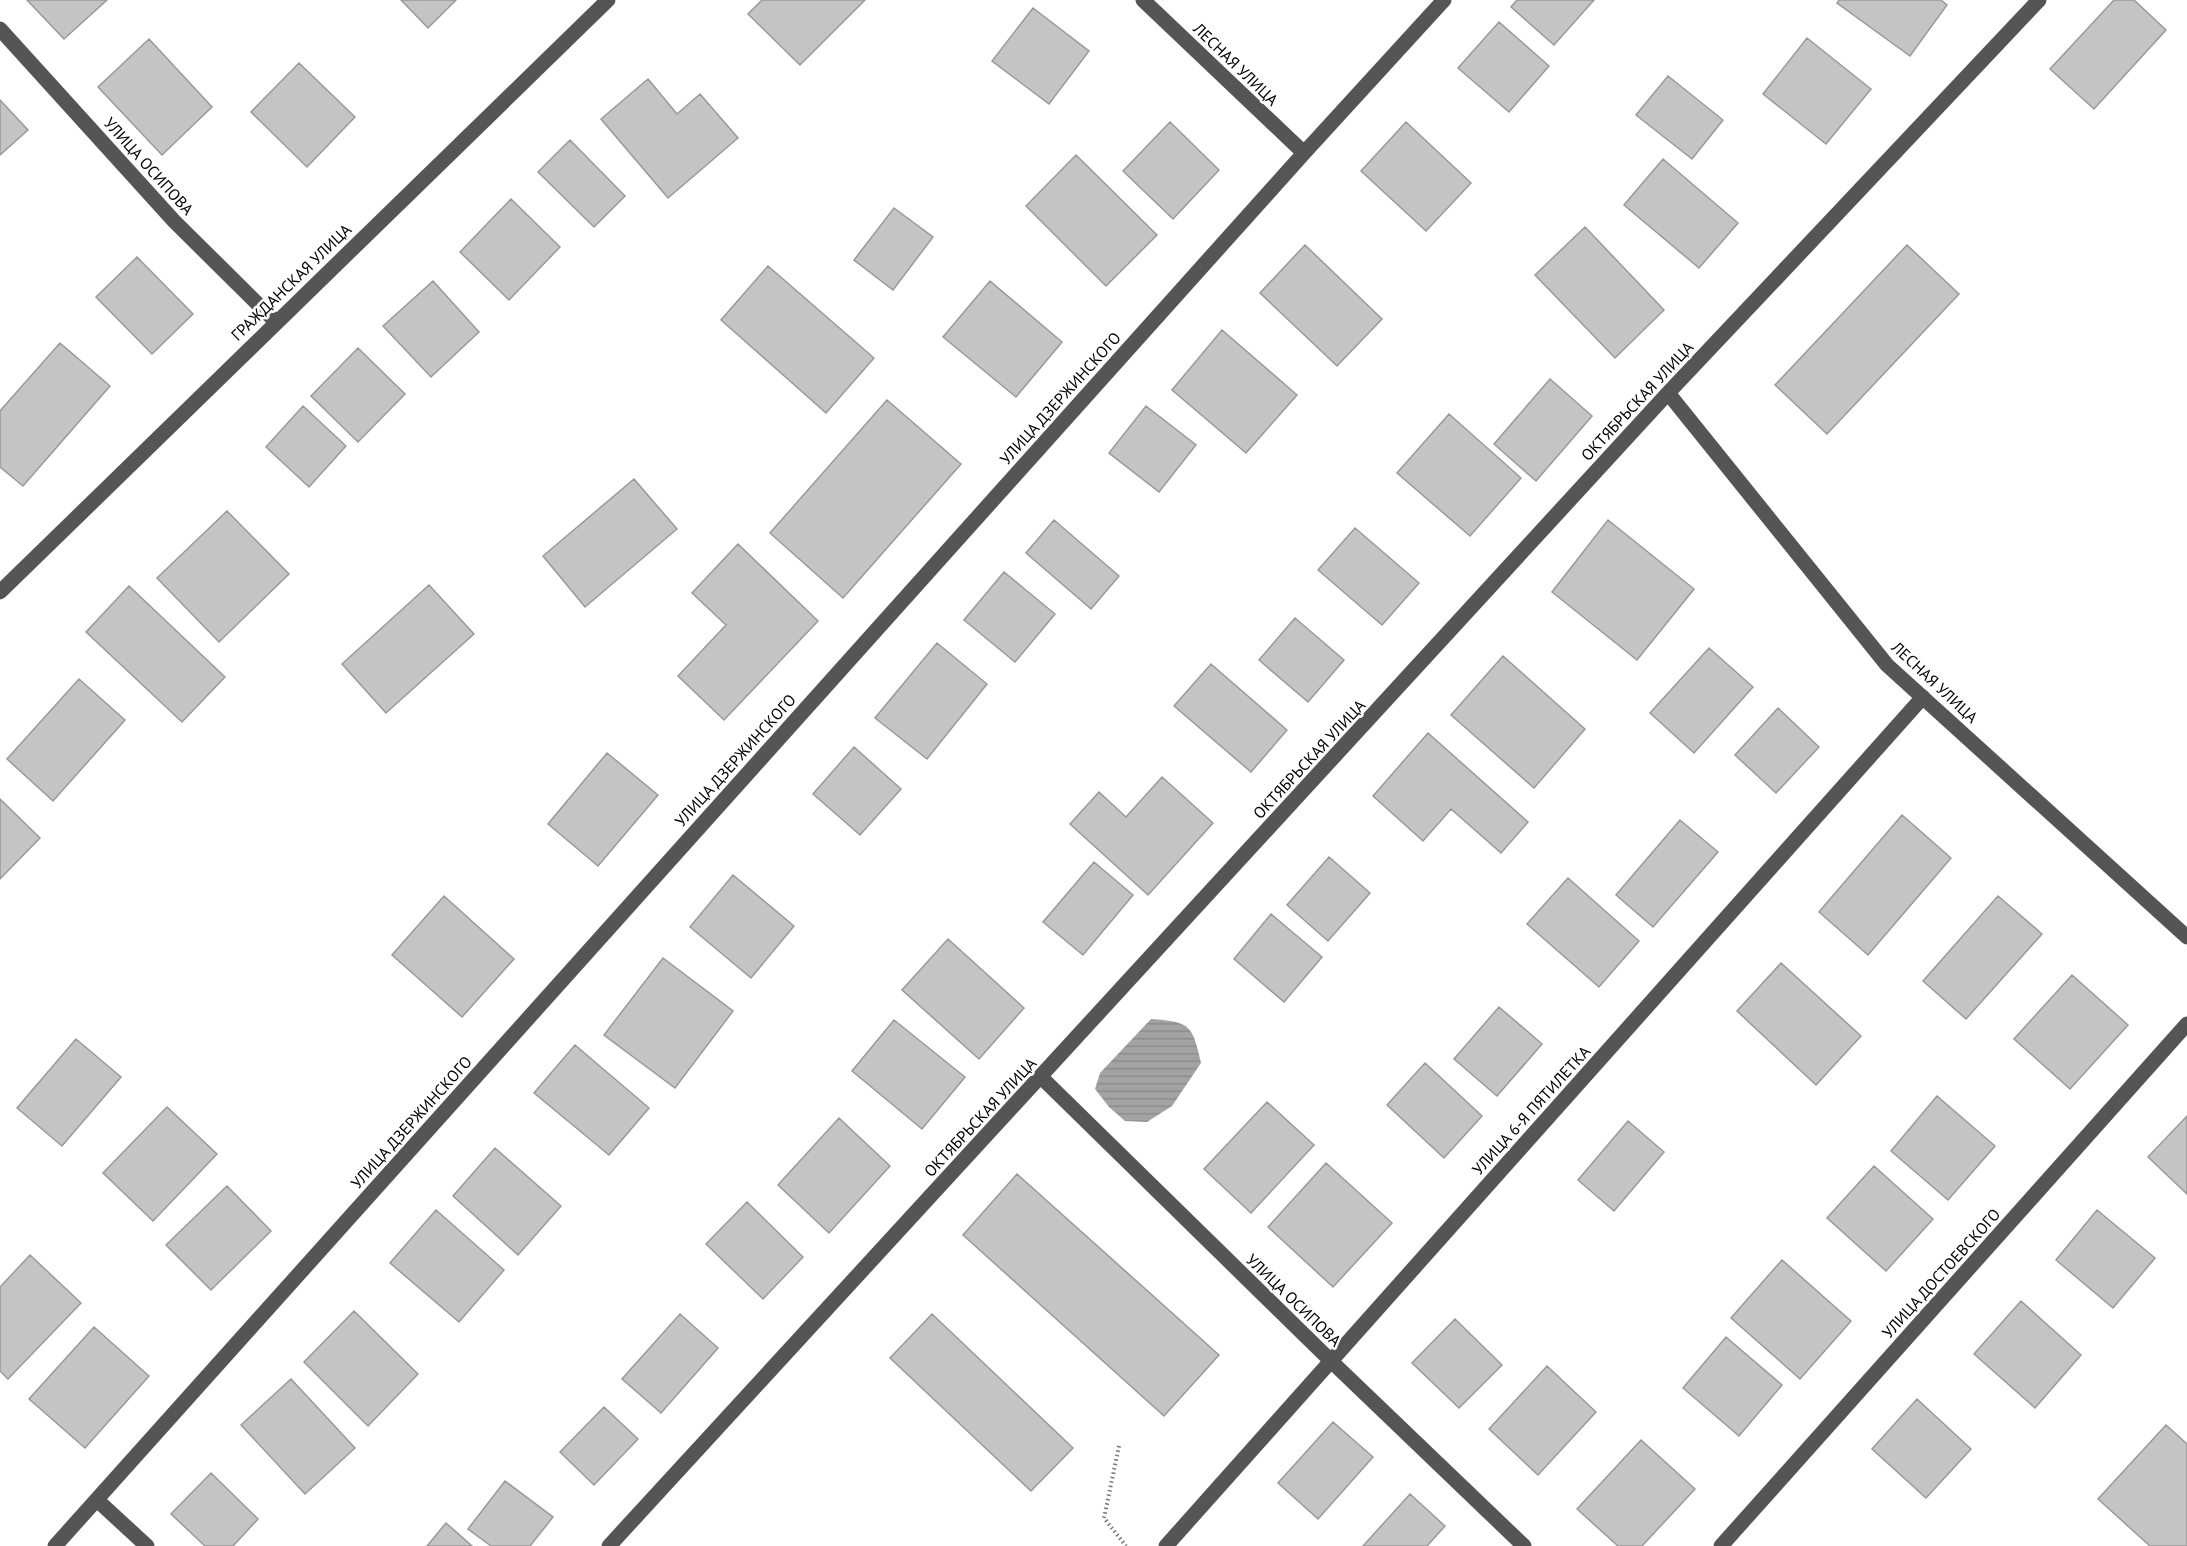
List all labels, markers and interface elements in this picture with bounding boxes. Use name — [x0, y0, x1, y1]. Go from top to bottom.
street label: ЛЕСНАЯ УЛИЦА — [1189, 18, 1283, 110]
street label: УЛИЦА ОСИПОВА — [100, 113, 198, 219]
street label: ГРАЖДАНСКАЯ УЛИЦА — [227, 219, 356, 345]
street label: УЛИЦА ДЗЕРЖИНСКОГО — [995, 328, 1125, 468]
street label: ОКТЯБРЬСКАЯ УЛИЦА — [1577, 337, 1698, 465]
street label: ЛЕСНАЯ УЛИЦА — [1887, 636, 1983, 727]
street label: УЛИЦА ДЗЕРЖИНСКОГО — [670, 690, 800, 830]
street label: ОКТЯБРЬСКАЯ УЛИЦА — [1249, 695, 1370, 823]
street label: УЛИЦА 6-Я ПЯТИЛЕТКА — [1468, 1041, 1595, 1179]
street label: УЛИЦА ДЗЕРЖИНСКОГО — [346, 1052, 476, 1192]
street label: ОКТЯБРЬСКАЯ УЛИЦА — [920, 1053, 1041, 1181]
street label: УЛИЦА ДОСТОЕВСКОГО — [1878, 1204, 2004, 1342]
street label: УЛИЦА ОСИПОВА — [1242, 1250, 1346, 1351]

